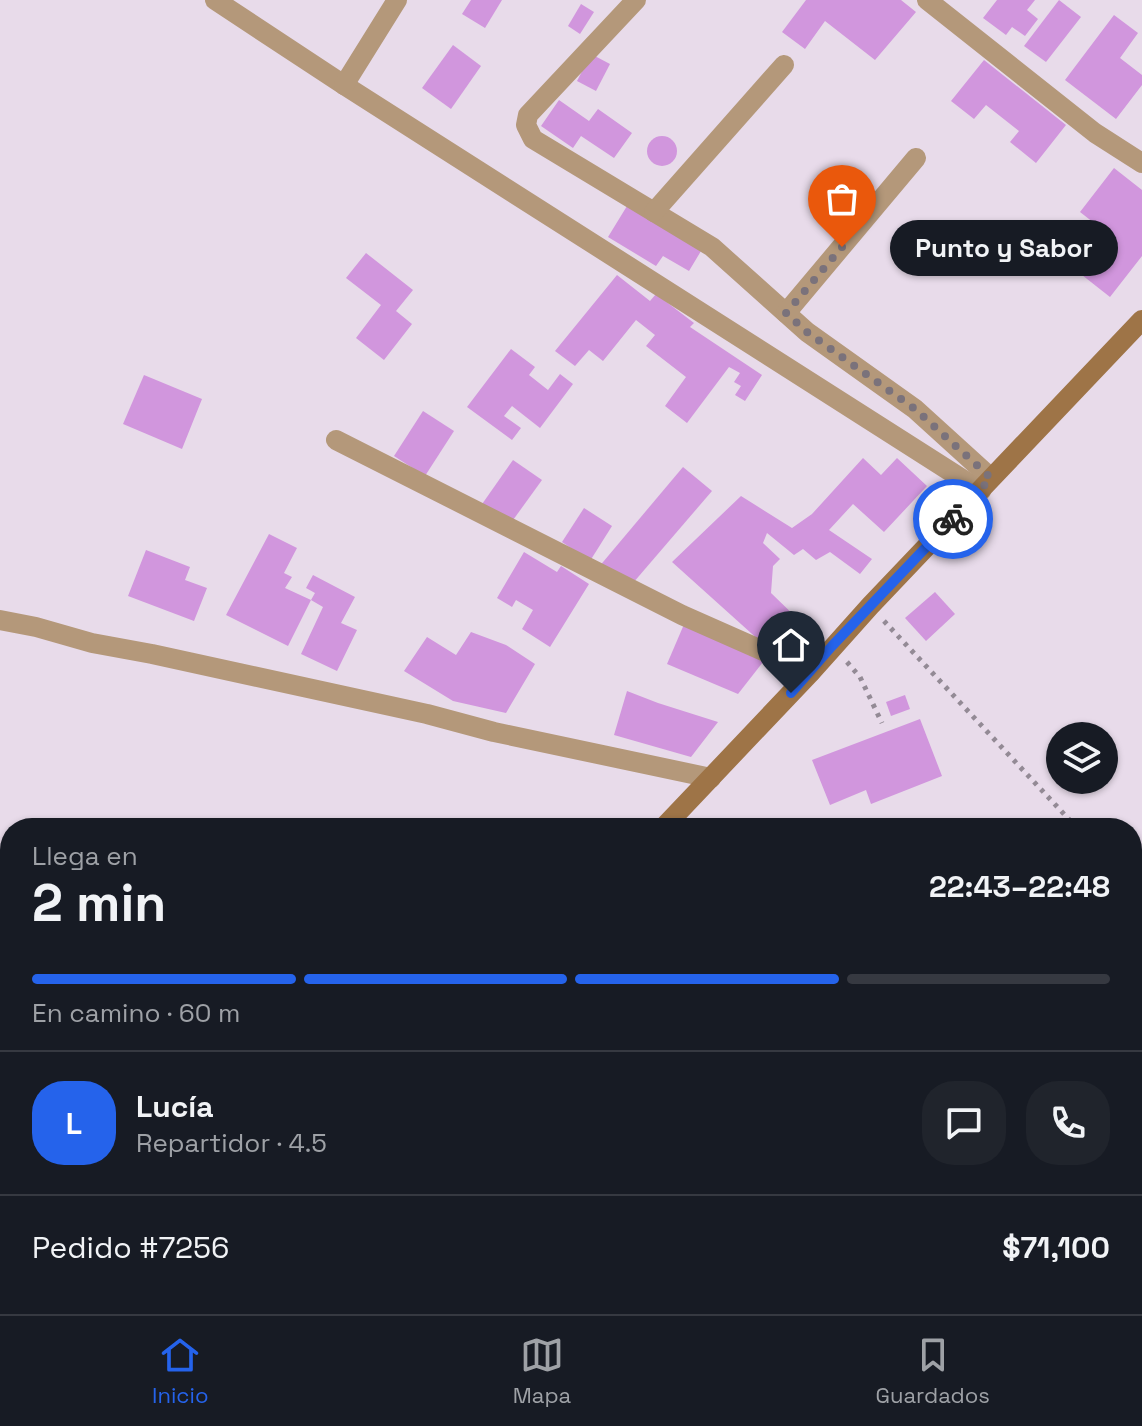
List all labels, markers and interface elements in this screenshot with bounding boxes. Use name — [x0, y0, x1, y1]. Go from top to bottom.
pin — [808, 165, 876, 247]
icon: bag — [820, 177, 864, 221]
callout: Punto y Sabor — [890, 219, 1118, 275]
text: Punto y Sabor — [915, 231, 1093, 265]
courier — [913, 479, 993, 559]
icon: bike — [931, 497, 975, 541]
pin — [757, 611, 825, 693]
icon: home — [769, 623, 813, 667]
map controls — [1046, 722, 1118, 794]
button: layers — [1046, 722, 1118, 794]
text: Llega en — [32, 839, 138, 873]
text: 22:43–22:48 — [929, 867, 1110, 906]
text: 2 min — [32, 870, 166, 936]
text: En camino · 60 m — [32, 996, 240, 1030]
button: chat — [922, 1081, 1006, 1165]
button: phone — [1026, 1081, 1110, 1165]
text: Lucía — [136, 1087, 214, 1126]
text: L — [66, 1104, 82, 1143]
text: Repartidor · 4.5 — [136, 1126, 327, 1160]
text: Pedido #7256 — [32, 1228, 229, 1267]
text: $71,100 — [1002, 1228, 1110, 1267]
tab: Inicio — [152, 1333, 209, 1409]
tab: Mapa — [513, 1333, 571, 1409]
tab: Guardados — [875, 1333, 990, 1409]

